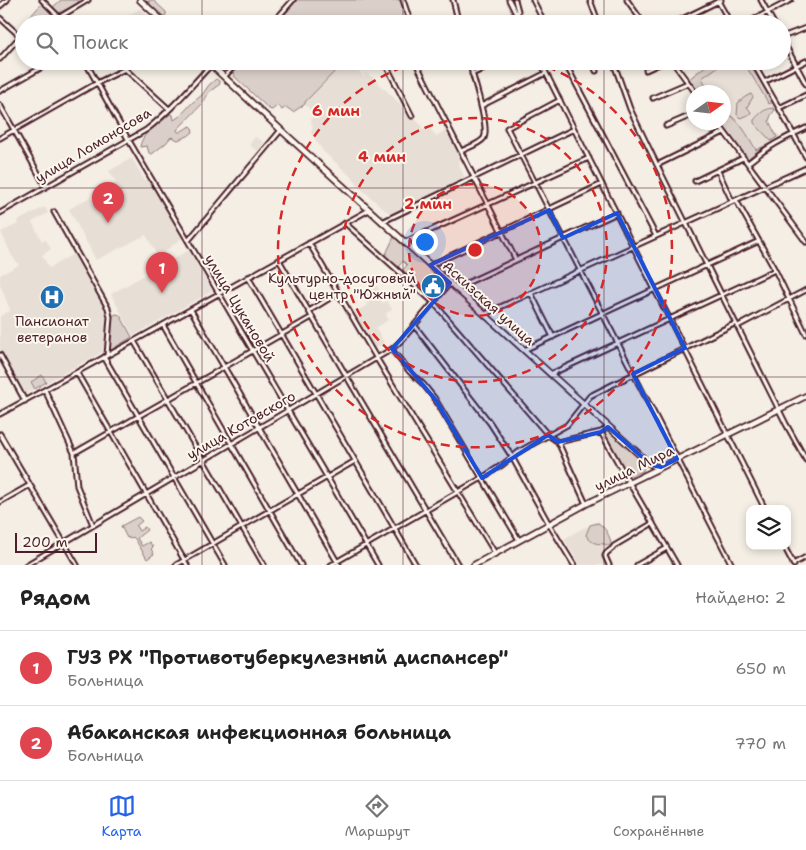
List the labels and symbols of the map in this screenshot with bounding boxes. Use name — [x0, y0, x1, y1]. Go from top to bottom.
north arrow — [686, 85, 731, 130]
text: 6 мин — [312, 101, 360, 121]
street label: улица Ломоносова — [32, 103, 154, 187]
text: 4 мин — [358, 147, 406, 167]
pin: 2 — [92, 182, 124, 223]
text: 2 мин — [404, 194, 452, 214]
your location — [412, 229, 438, 255]
centre of rings — [466, 241, 484, 259]
street label: улица Цукановой — [201, 251, 279, 365]
pin: 1 — [146, 252, 178, 293]
street label: Аскизская улица — [439, 257, 539, 349]
place label: Культурно-досуговый центр "Южный" — [268, 269, 416, 303]
public building icon: Культурно-досуговый центр "Южный" — [420, 273, 446, 299]
hospital icon: Пансионат ветеранов — [39, 284, 65, 310]
place label: Пансионат ветеранов — [15, 312, 90, 346]
street label: улица Котовского — [183, 387, 299, 463]
street label: улица Мира — [591, 441, 677, 495]
scale bar — [15, 530, 98, 553]

